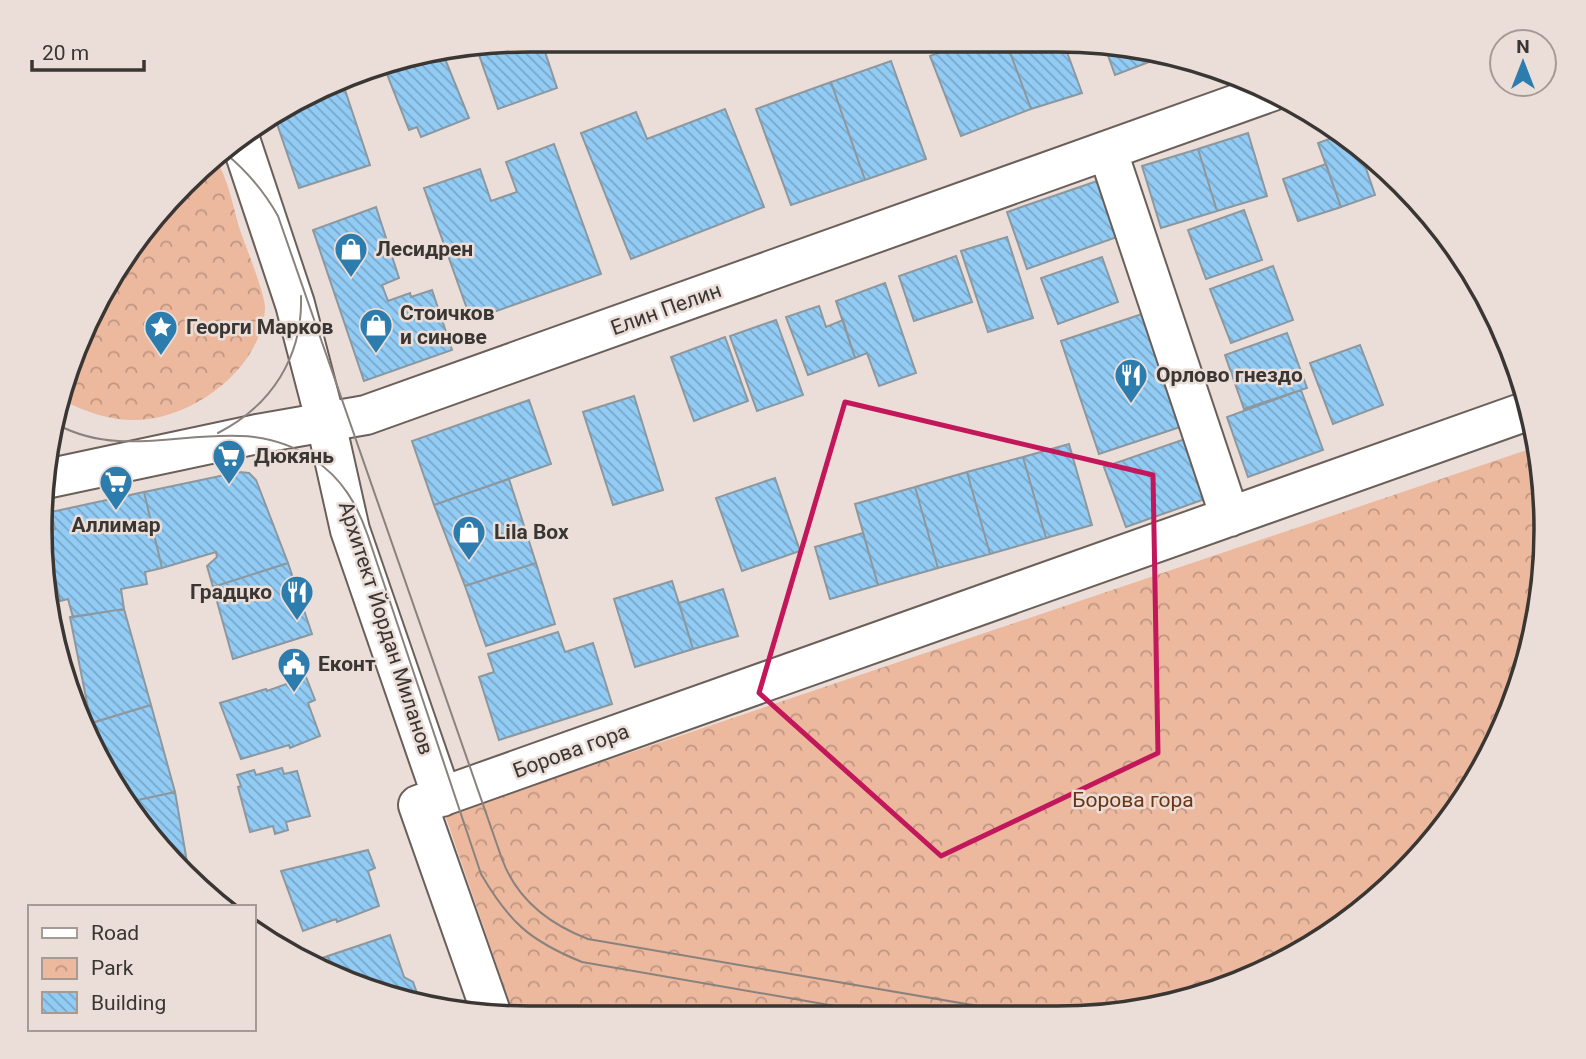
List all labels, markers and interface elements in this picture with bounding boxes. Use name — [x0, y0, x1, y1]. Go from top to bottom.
scale bar — [32, 28, 144, 72]
north arrow — [1488, 28, 1558, 98]
text: N — [1516, 35, 1530, 58]
text: 20 m — [42, 41, 89, 65]
shop icon: Лесидрен — [332, 230, 370, 279]
place label: Лесидрен — [376, 237, 473, 261]
street label: Елин Пелин — [607, 278, 725, 340]
place label: Стоичков и синове — [400, 301, 495, 349]
shop icon: Стоичков и синове — [357, 306, 395, 355]
place icon: Георги Марков — [142, 308, 180, 357]
place label: Георги Марков — [186, 315, 333, 339]
restaurant icon: Орлово гнездо — [1112, 356, 1150, 405]
place label: Орлово гнездо — [1156, 363, 1303, 387]
supermarket icon: Дюкянь — [210, 437, 248, 486]
place label: Дюкянь — [254, 444, 334, 468]
supermarket icon: Аллимар — [97, 463, 135, 512]
street label: Архитект Йордан Миланов — [334, 498, 438, 758]
place label: Аллимар — [71, 513, 161, 537]
shop icon: Lila Box — [450, 513, 488, 562]
place label: Lila Box — [494, 520, 569, 544]
restaurant icon: Градцко — [278, 573, 316, 622]
place label: Градцко — [190, 580, 272, 604]
public building icon: Еконт — [275, 645, 313, 694]
place label: Еконт — [318, 652, 376, 676]
street label: Борова гора — [510, 719, 632, 783]
park label: Борова гора — [1072, 788, 1194, 812]
legend — [28, 905, 256, 1031]
text: Road — [91, 921, 139, 945]
text: Park — [91, 956, 134, 980]
text: Building — [91, 991, 166, 1015]

